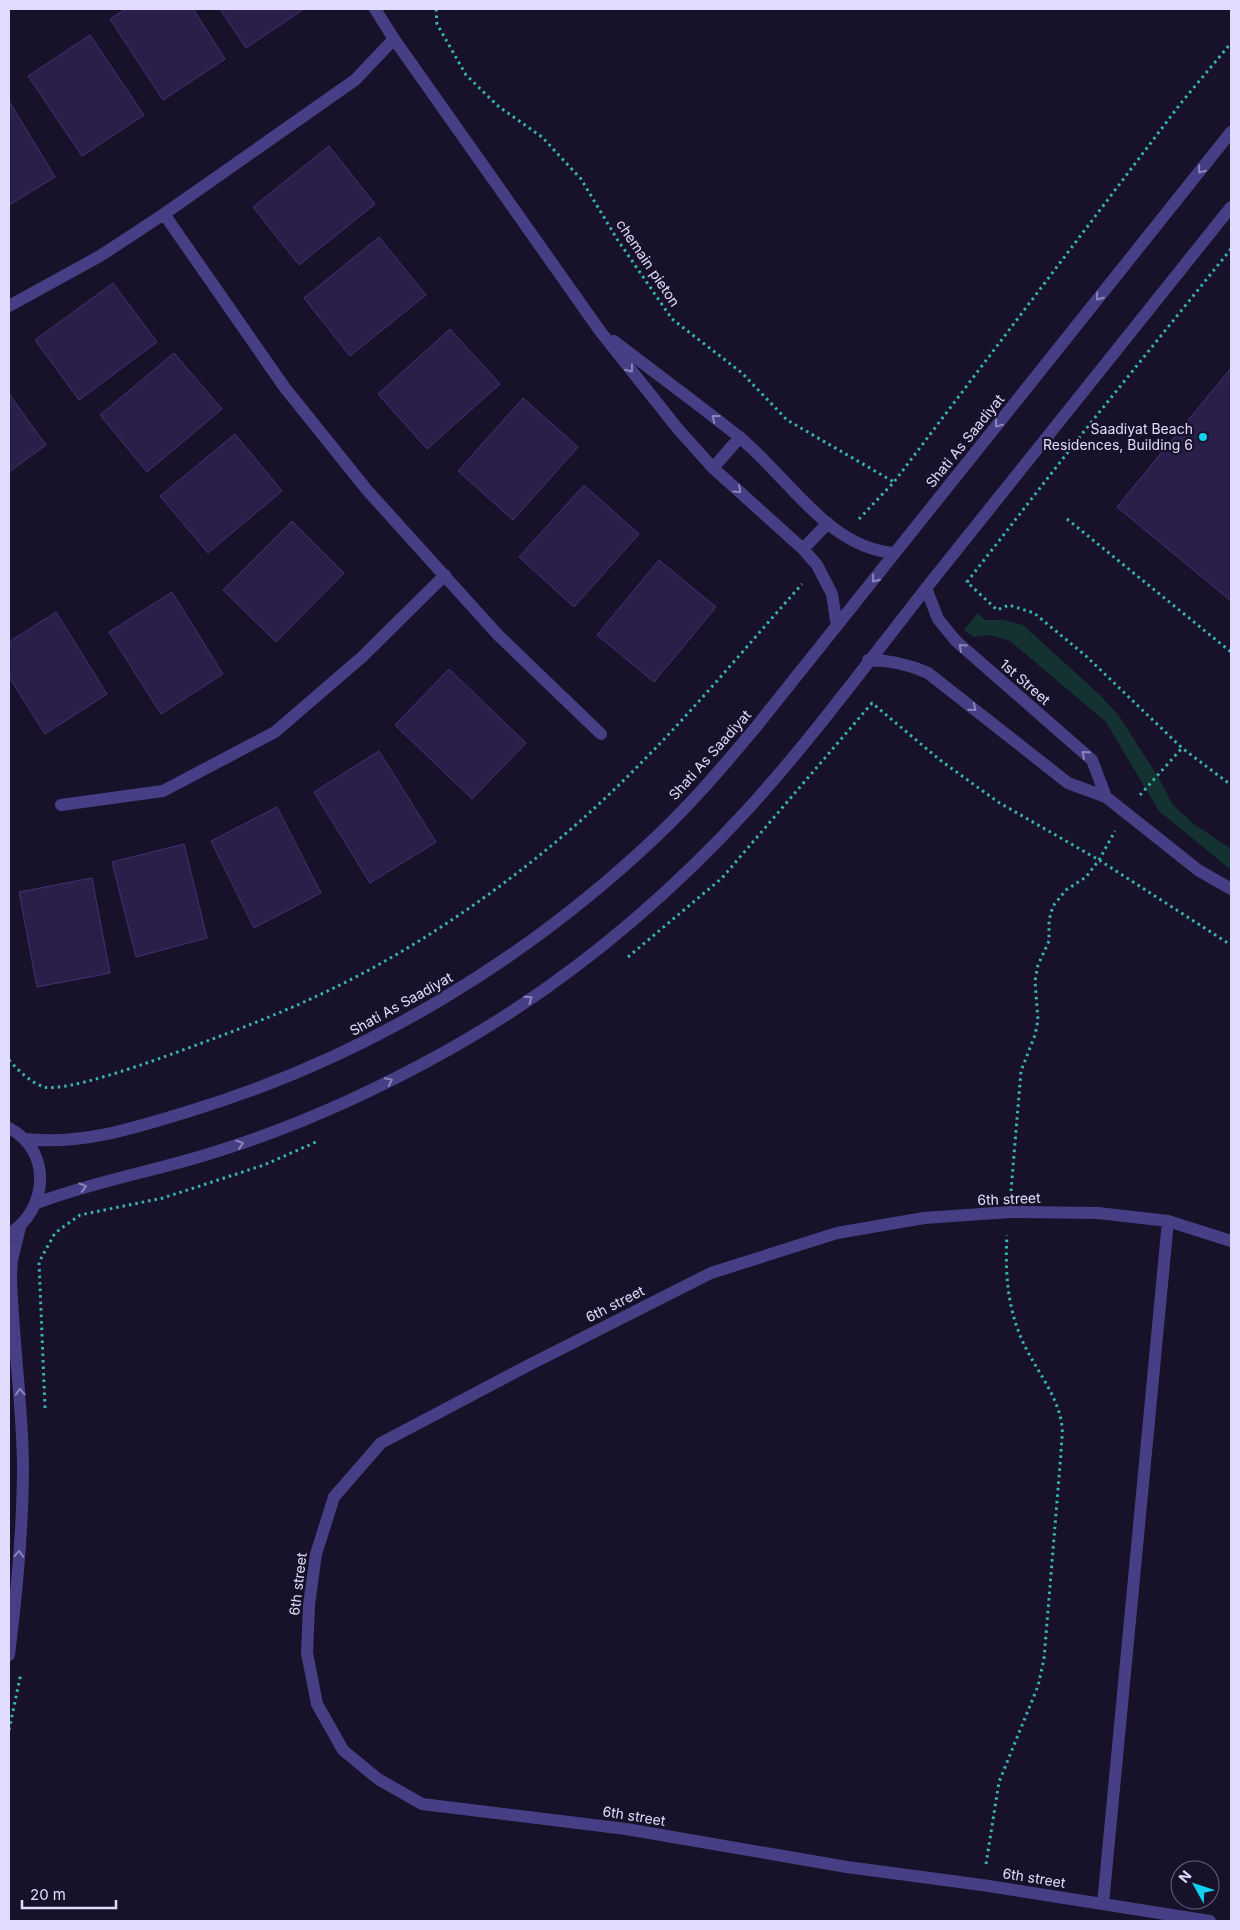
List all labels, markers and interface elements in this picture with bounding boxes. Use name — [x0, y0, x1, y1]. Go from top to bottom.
one-way arrow — [1198, 164, 1206, 173]
street label: chemain pieton — [613, 216, 684, 310]
one-way arrow — [1097, 291, 1105, 300]
one-way arrow — [624, 363, 633, 373]
street label: Shati As Saadiyat — [922, 390, 1008, 491]
one-way arrow — [712, 416, 721, 424]
one-way arrow — [995, 418, 1004, 428]
place label: Saadiyat Beach Residences, Building 6 — [1043, 420, 1193, 453]
marker: Saadiyat Beach Residences, Building 6 — [1197, 431, 1209, 443]
one-way arrow — [733, 484, 742, 493]
one-way arrow — [871, 573, 880, 582]
one-way arrow — [959, 644, 968, 653]
street label: 1st Street — [997, 655, 1054, 708]
one-way arrow — [967, 702, 976, 710]
street label: Shati As Saadiyat — [665, 706, 755, 803]
one-way arrow — [1081, 750, 1090, 759]
street label: Shati As Saadiyat — [346, 968, 455, 1039]
one-way arrow — [524, 996, 533, 1005]
one-way arrow — [384, 1077, 393, 1087]
one-way arrow — [235, 1140, 243, 1150]
one-way arrow — [79, 1183, 87, 1193]
street label: 6th street — [977, 1189, 1041, 1208]
street label: 6th street — [583, 1281, 647, 1326]
one-way arrow — [14, 1388, 25, 1396]
one-way arrow — [14, 1550, 25, 1558]
street label: 6th street — [285, 1551, 310, 1616]
street label: 6th street — [601, 1802, 667, 1829]
north arrow — [1170, 1860, 1220, 1910]
street label: 6th street — [1001, 1864, 1067, 1891]
text: N — [1175, 1867, 1195, 1886]
scale bar — [22, 1878, 116, 1910]
text: 20 m — [30, 1885, 66, 1904]

